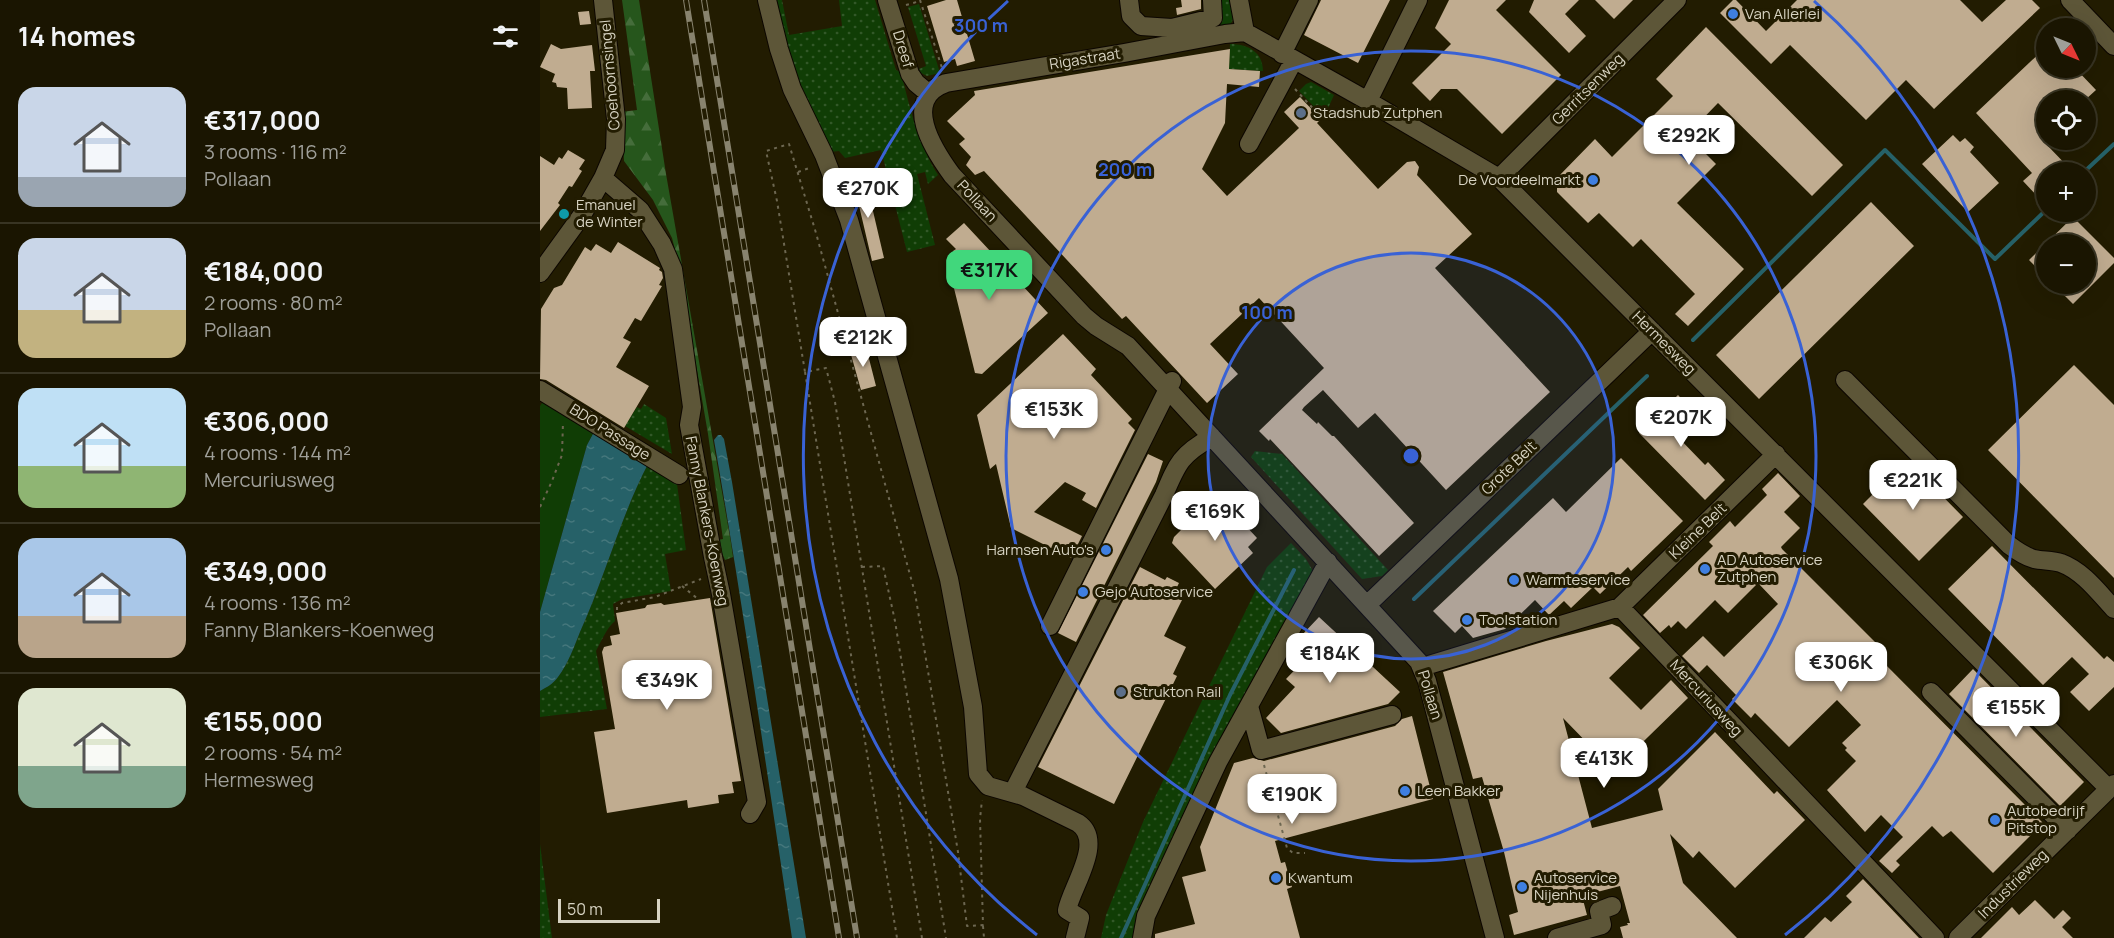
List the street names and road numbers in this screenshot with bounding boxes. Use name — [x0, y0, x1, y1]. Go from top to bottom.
street label: Coehoornsingel — [594, 19, 625, 131]
street label: Dreef — [888, 28, 919, 71]
street label: Rigastraat — [1048, 43, 1122, 74]
street label: Gerritsenweg — [1547, 48, 1628, 129]
street label: Pollaan — [952, 175, 1002, 226]
street label: Hermesweg — [1628, 306, 1701, 379]
street label: BDO Passage — [566, 398, 655, 465]
street label: Fanny Blankers-Koenweg — [681, 434, 734, 608]
street label: Grote Belt — [1476, 436, 1541, 499]
street label: Kleine Belt — [1664, 498, 1731, 563]
street label: Mercuriusweg — [1665, 655, 1748, 741]
street label: Pollaan — [1413, 668, 1448, 722]
street label: Industrieweg — [1973, 844, 2052, 923]

